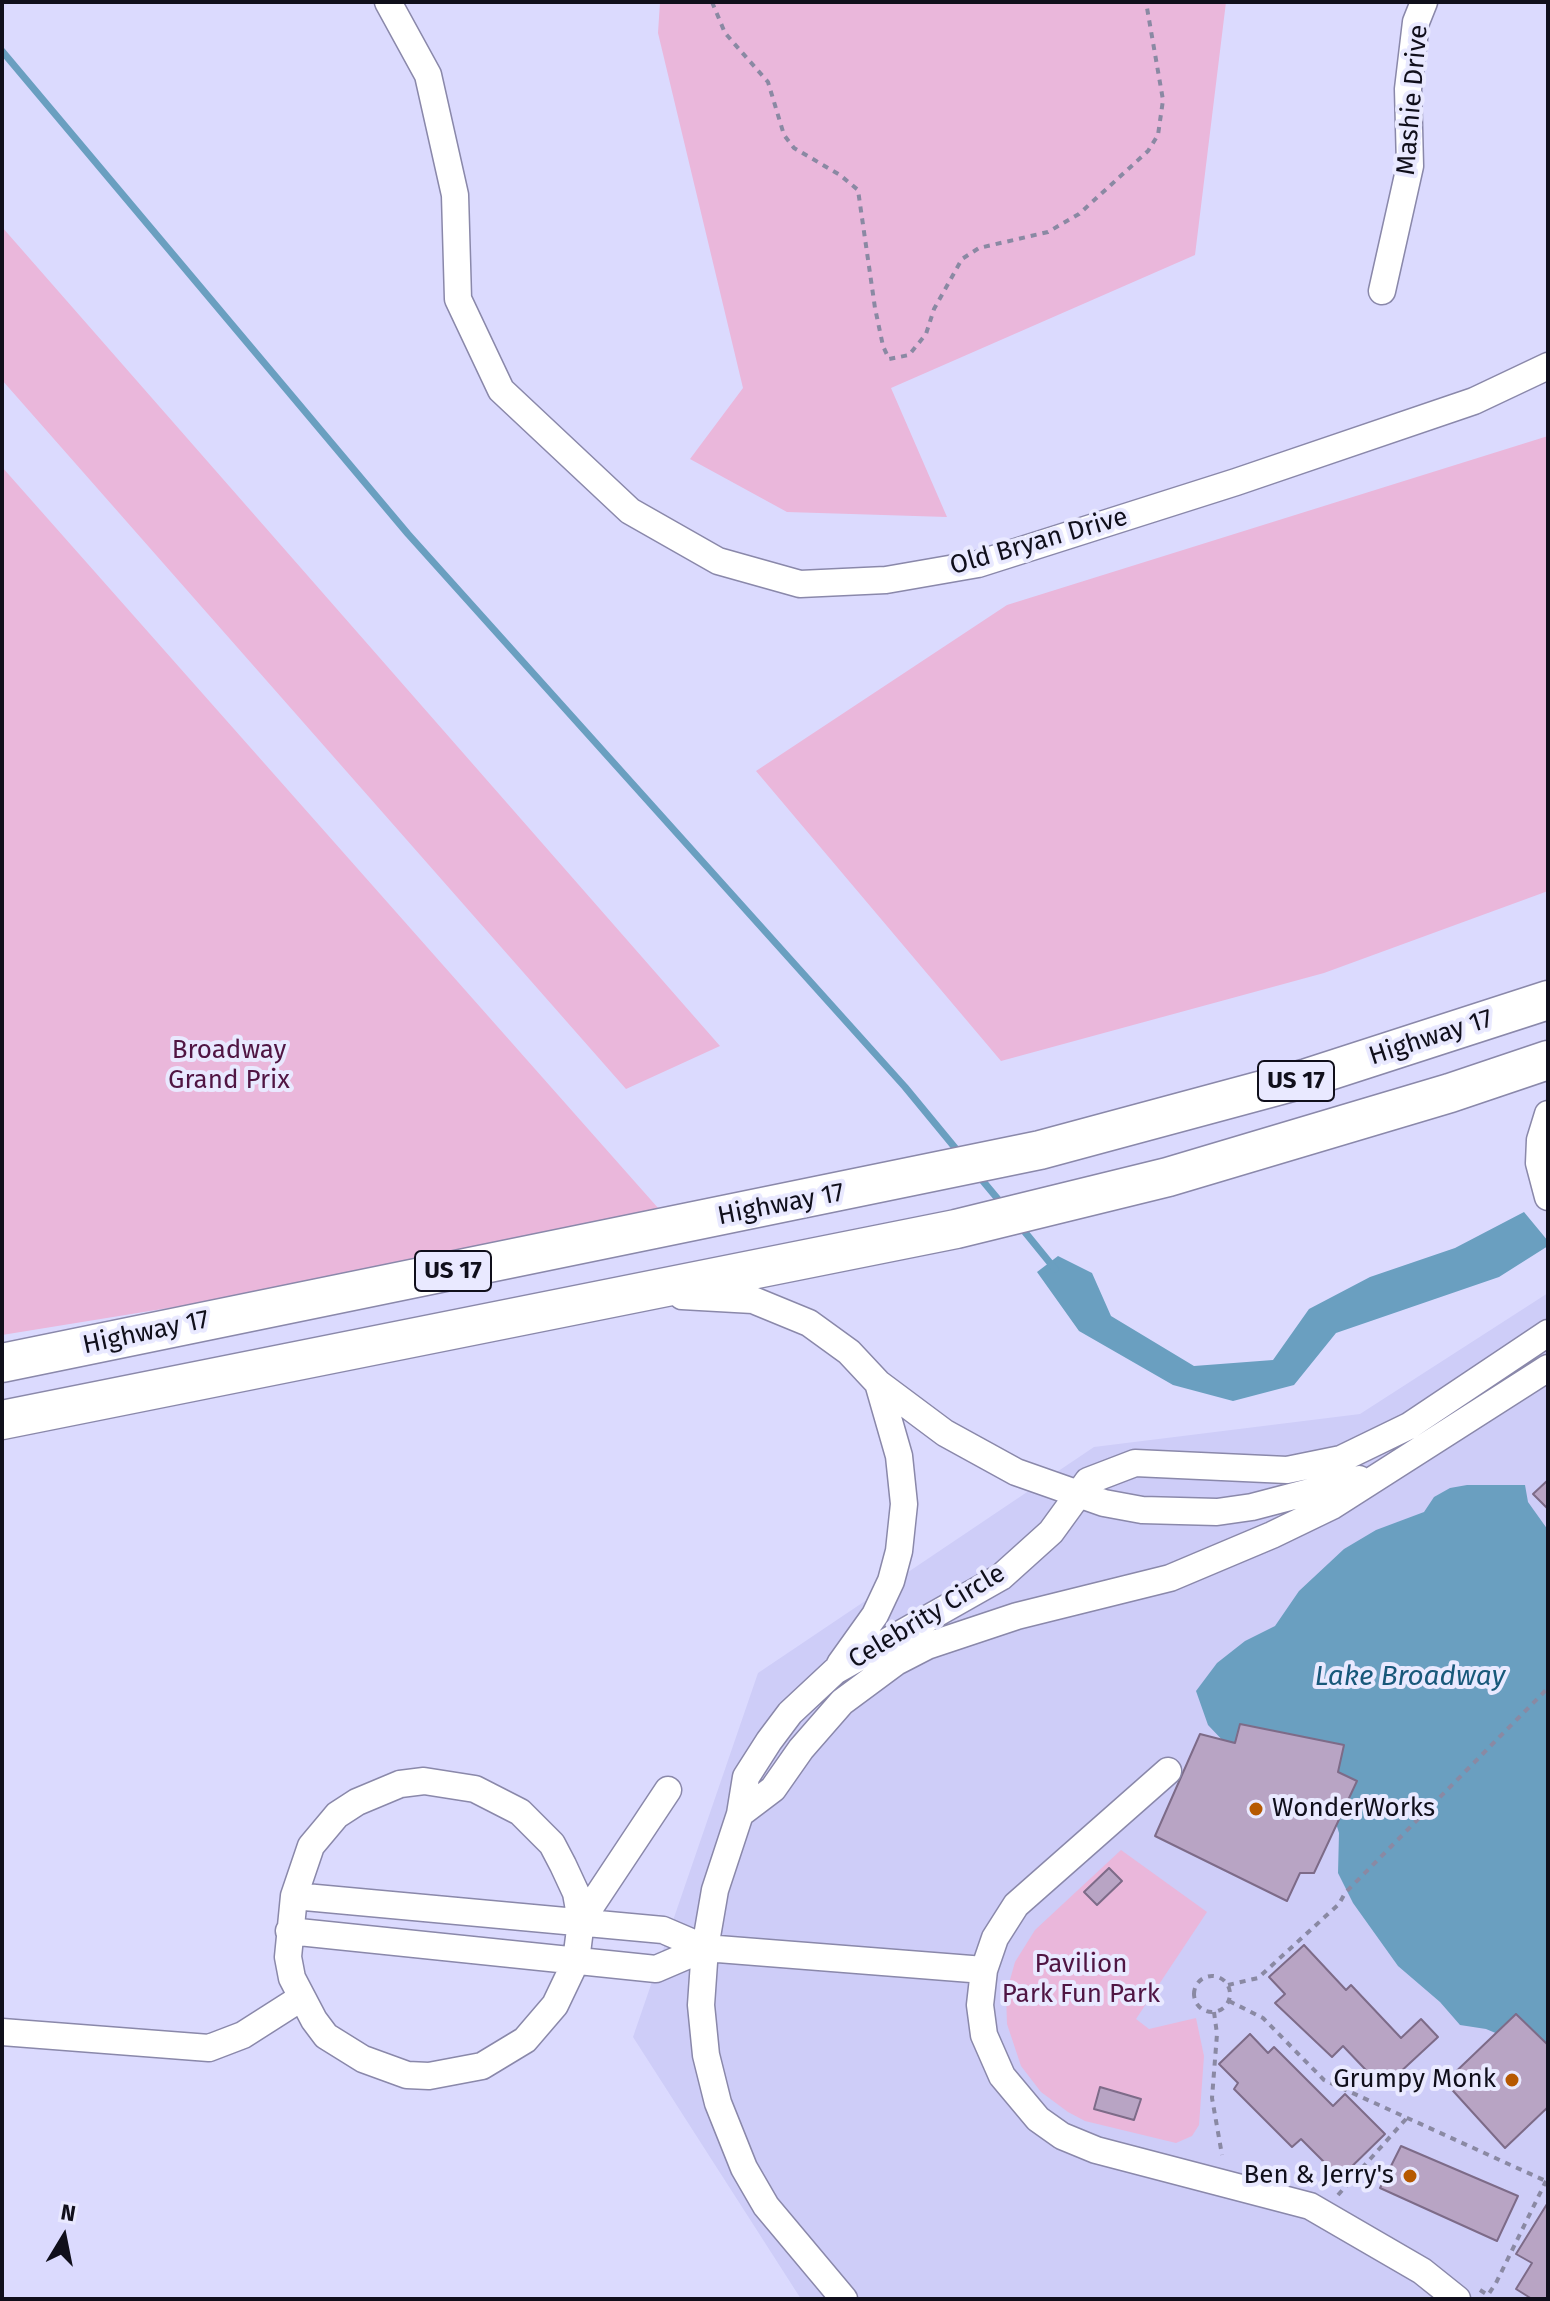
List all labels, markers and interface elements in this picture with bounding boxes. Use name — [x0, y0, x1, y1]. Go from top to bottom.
street label: Mashie Drive — [1391, 24, 1435, 176]
street label: Old Bryan Drive — [947, 502, 1131, 582]
street label: Highway 17 — [1365, 1003, 1497, 1073]
park label: Broadway Grand Prix — [168, 1035, 290, 1096]
road number: US 17 — [1258, 1061, 1334, 1101]
street label: Highway 17 — [715, 1177, 847, 1233]
road number: US 17 — [415, 1251, 491, 1291]
street label: Highway 17 — [80, 1304, 212, 1362]
street label: Celebrity Circle — [843, 1558, 1011, 1676]
water label: Lake Broadway — [1315, 1660, 1505, 1694]
place label: WonderWorks — [1272, 1793, 1435, 1825]
marker: WonderWorks — [1247, 1800, 1265, 1818]
park label: Pavilion Park Fun Park — [1002, 1949, 1160, 2010]
place label: Grumpy Monk — [1333, 2064, 1496, 2096]
marker: Grumpy Monk — [1503, 2071, 1521, 2089]
place label: Ben & Jerry's — [1244, 2160, 1394, 2192]
marker: Ben & Jerry's — [1401, 2167, 1419, 2185]
north arrow — [24, 2197, 104, 2277]
text: N — [59, 2198, 78, 2227]

